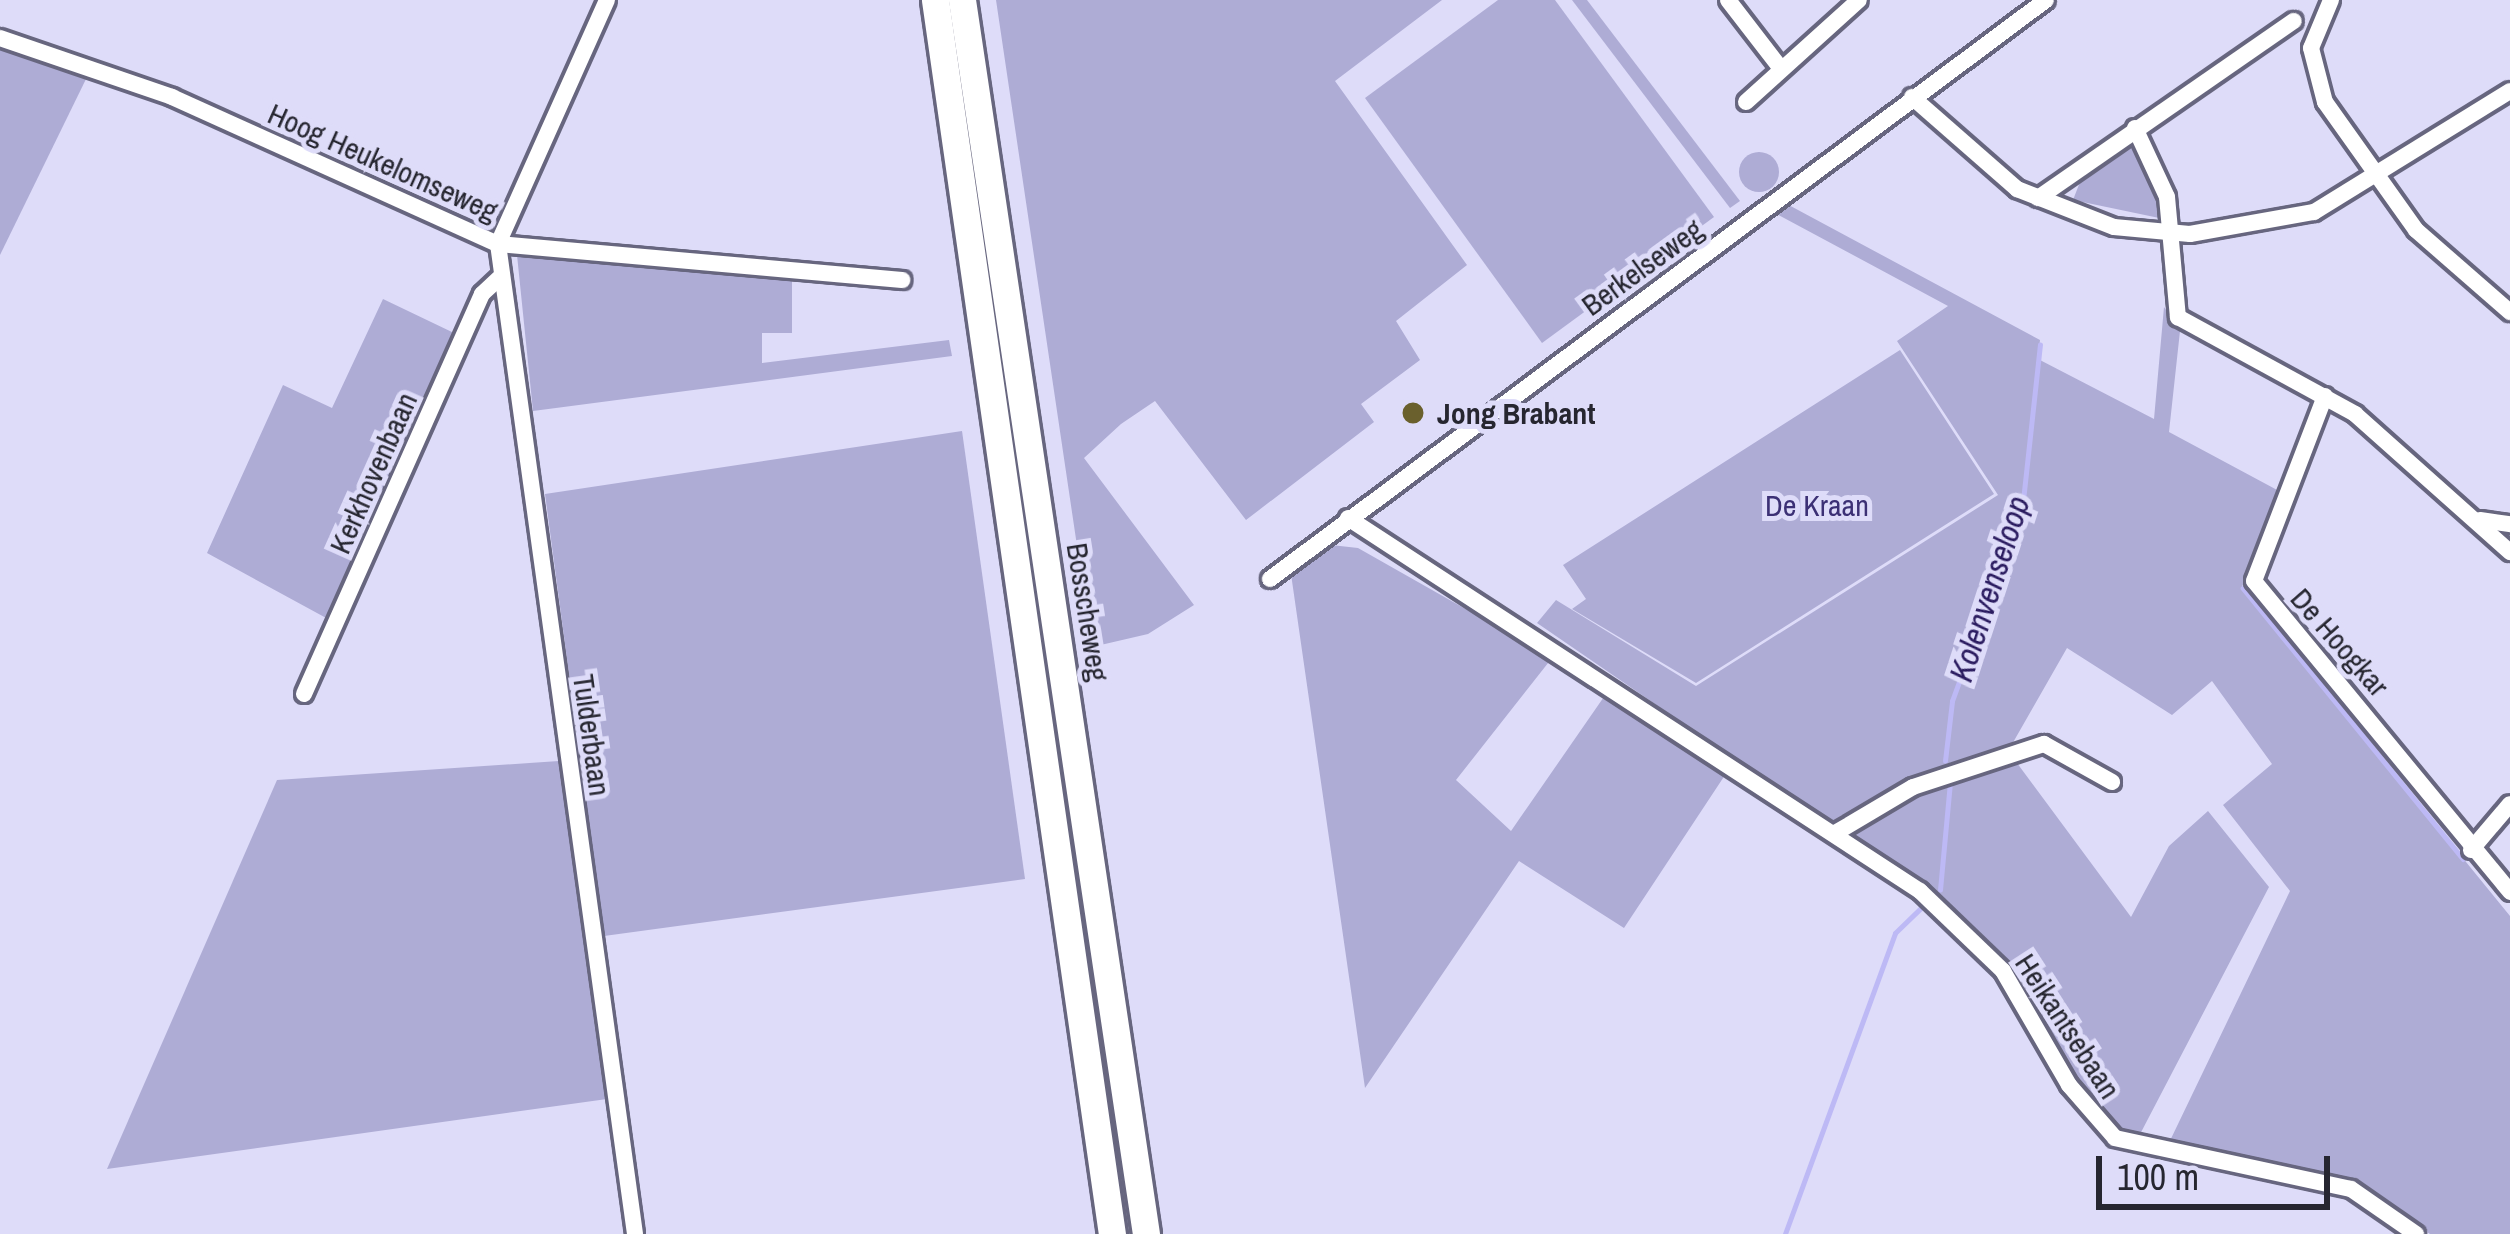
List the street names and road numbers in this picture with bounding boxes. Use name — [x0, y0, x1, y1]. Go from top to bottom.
street label: Hoog Heukelomseweg — [263, 95, 503, 229]
street label: Berkelseweg — [1574, 211, 1710, 323]
street label: Kerkhovenbaan — [322, 387, 424, 559]
street label: Bosscheweg — [1059, 540, 1117, 684]
street label: De Hoogkar — [2283, 581, 2397, 703]
street label: Tulderbaan — [566, 672, 618, 798]
street label: Heikantsebaan — [2008, 947, 2128, 1105]

